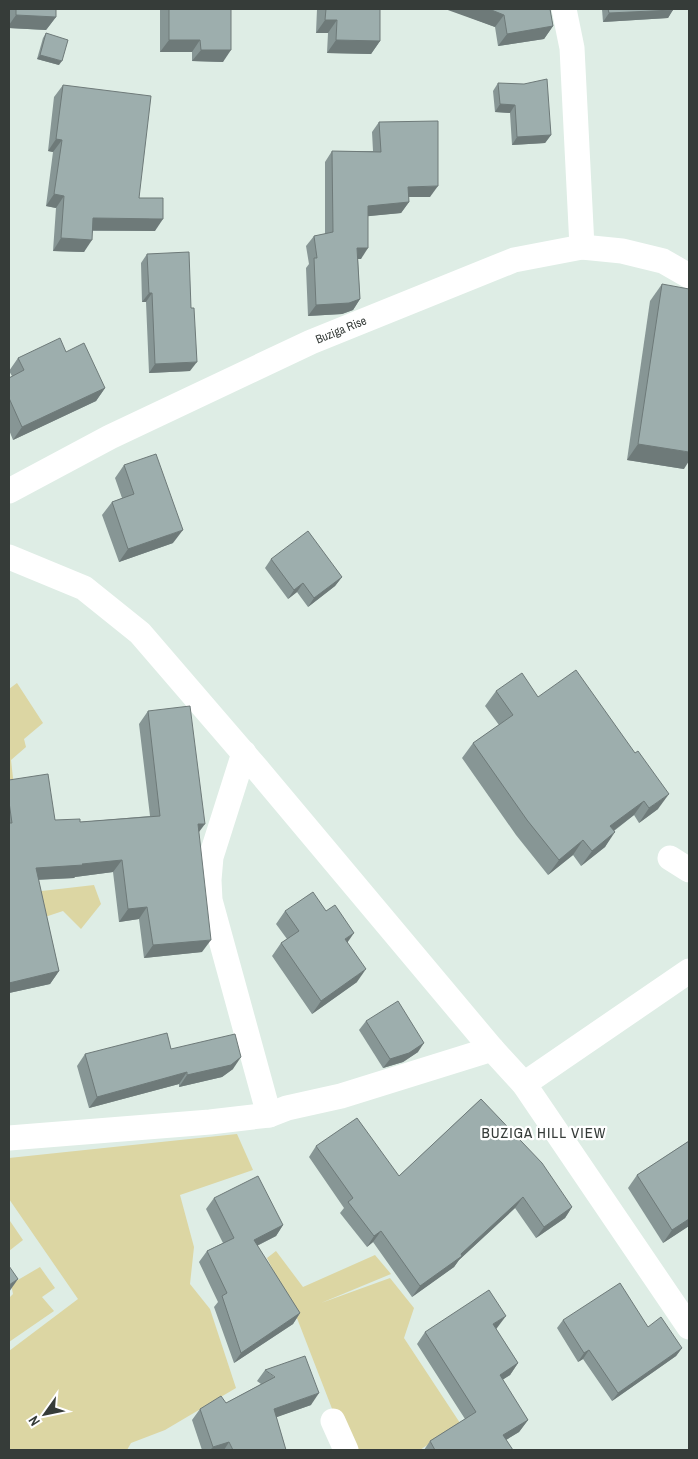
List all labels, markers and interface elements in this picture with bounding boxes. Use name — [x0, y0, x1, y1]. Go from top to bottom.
street label: Buziga Rise — [313, 313, 369, 347]
district label: BUZIGA HILL VIEW — [482, 1122, 606, 1143]
north arrow — [20, 1389, 70, 1439]
text: N — [24, 1413, 44, 1429]

